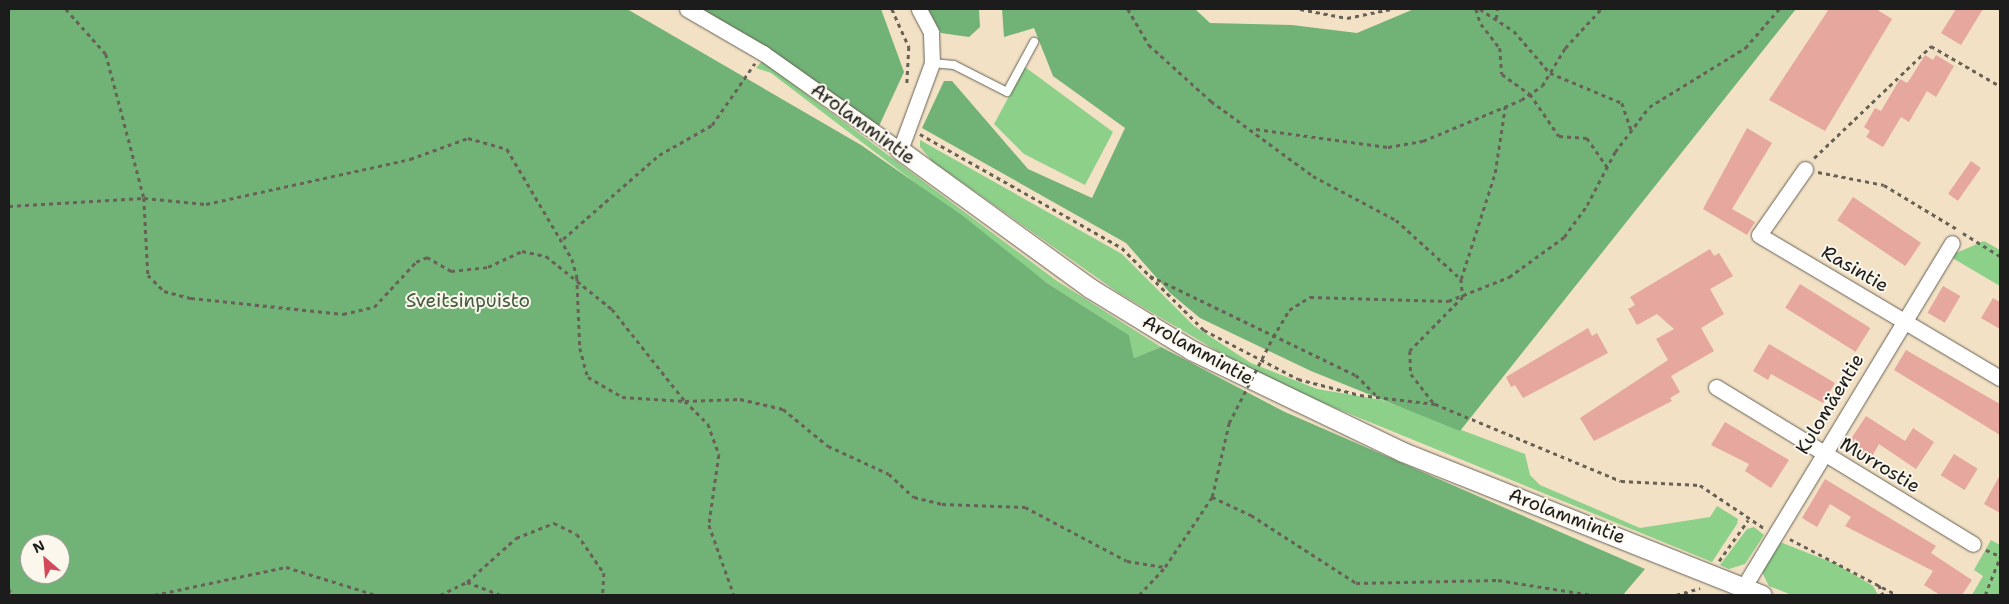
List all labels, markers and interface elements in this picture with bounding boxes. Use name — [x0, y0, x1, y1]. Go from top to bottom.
street label: Arolammintie — [806, 79, 920, 169]
street label: Rasintie — [1817, 241, 1893, 297]
park label: Sveitsinpuisto — [406, 290, 530, 312]
street label: Arolammintie — [1139, 310, 1257, 390]
street label: Kulomäentie — [1791, 350, 1869, 458]
street label: Murrostie — [1836, 432, 1924, 498]
street label: Arolammintie — [1505, 483, 1629, 549]
north arrow — [20, 534, 70, 584]
text: N — [30, 536, 48, 557]

